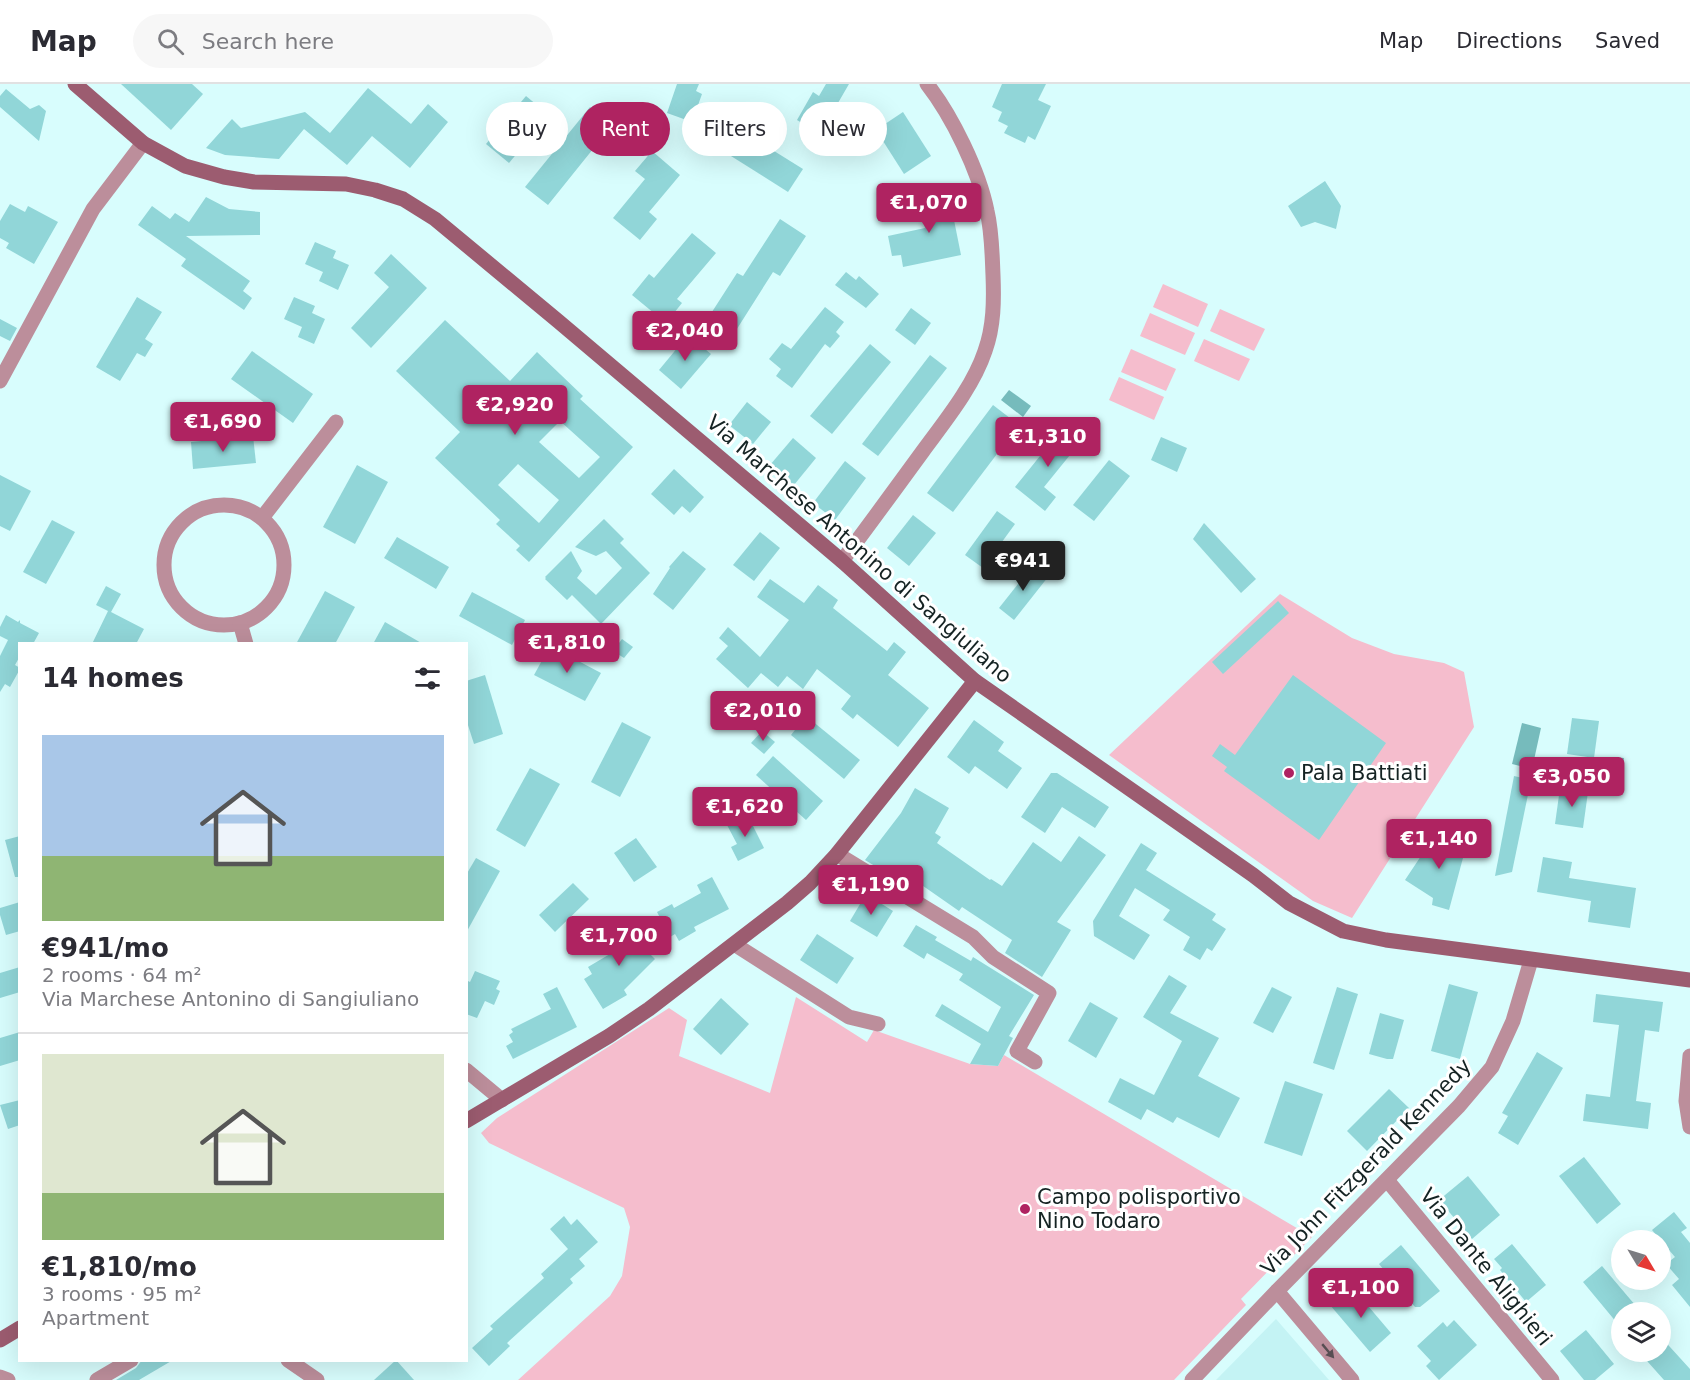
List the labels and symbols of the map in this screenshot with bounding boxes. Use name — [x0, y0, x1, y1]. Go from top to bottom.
pin: €1,070 — [880, 183, 978, 234]
pin: €2,040 — [636, 311, 734, 362]
pin: €2,920 — [466, 385, 564, 436]
pin: €1,690 — [174, 402, 272, 453]
street label: Via Marchese Antonino di Sangiuliano — [702, 410, 1016, 688]
pin: €1,310 — [999, 417, 1097, 468]
pin: €941 — [987, 541, 1059, 592]
pin: €1,810 — [518, 623, 616, 674]
pin: €2,010 — [714, 691, 812, 742]
pin: €3,050 — [1523, 757, 1621, 808]
place label: Pala Battiati — [1301, 761, 1427, 785]
marker: Pala Battiati — [1282, 766, 1296, 780]
pin: €1,620 — [696, 787, 794, 838]
pin: €1,140 — [1390, 819, 1488, 870]
pin: €1,190 — [822, 865, 920, 916]
pin: €1,700 — [570, 916, 668, 967]
street label: Via John Fitzgerald Kennedy — [1256, 1054, 1476, 1280]
street label: Via Dante Alighieri — [1415, 1184, 1557, 1350]
place label: Campo polisportivo Nino Todaro — [1037, 1185, 1241, 1233]
marker: Campo polisportivo Nino Todaro — [1018, 1202, 1032, 1216]
north arrow — [1611, 1230, 1671, 1290]
pin: €1,100 — [1312, 1268, 1410, 1319]
one-way arrow — [1321, 1343, 1334, 1359]

